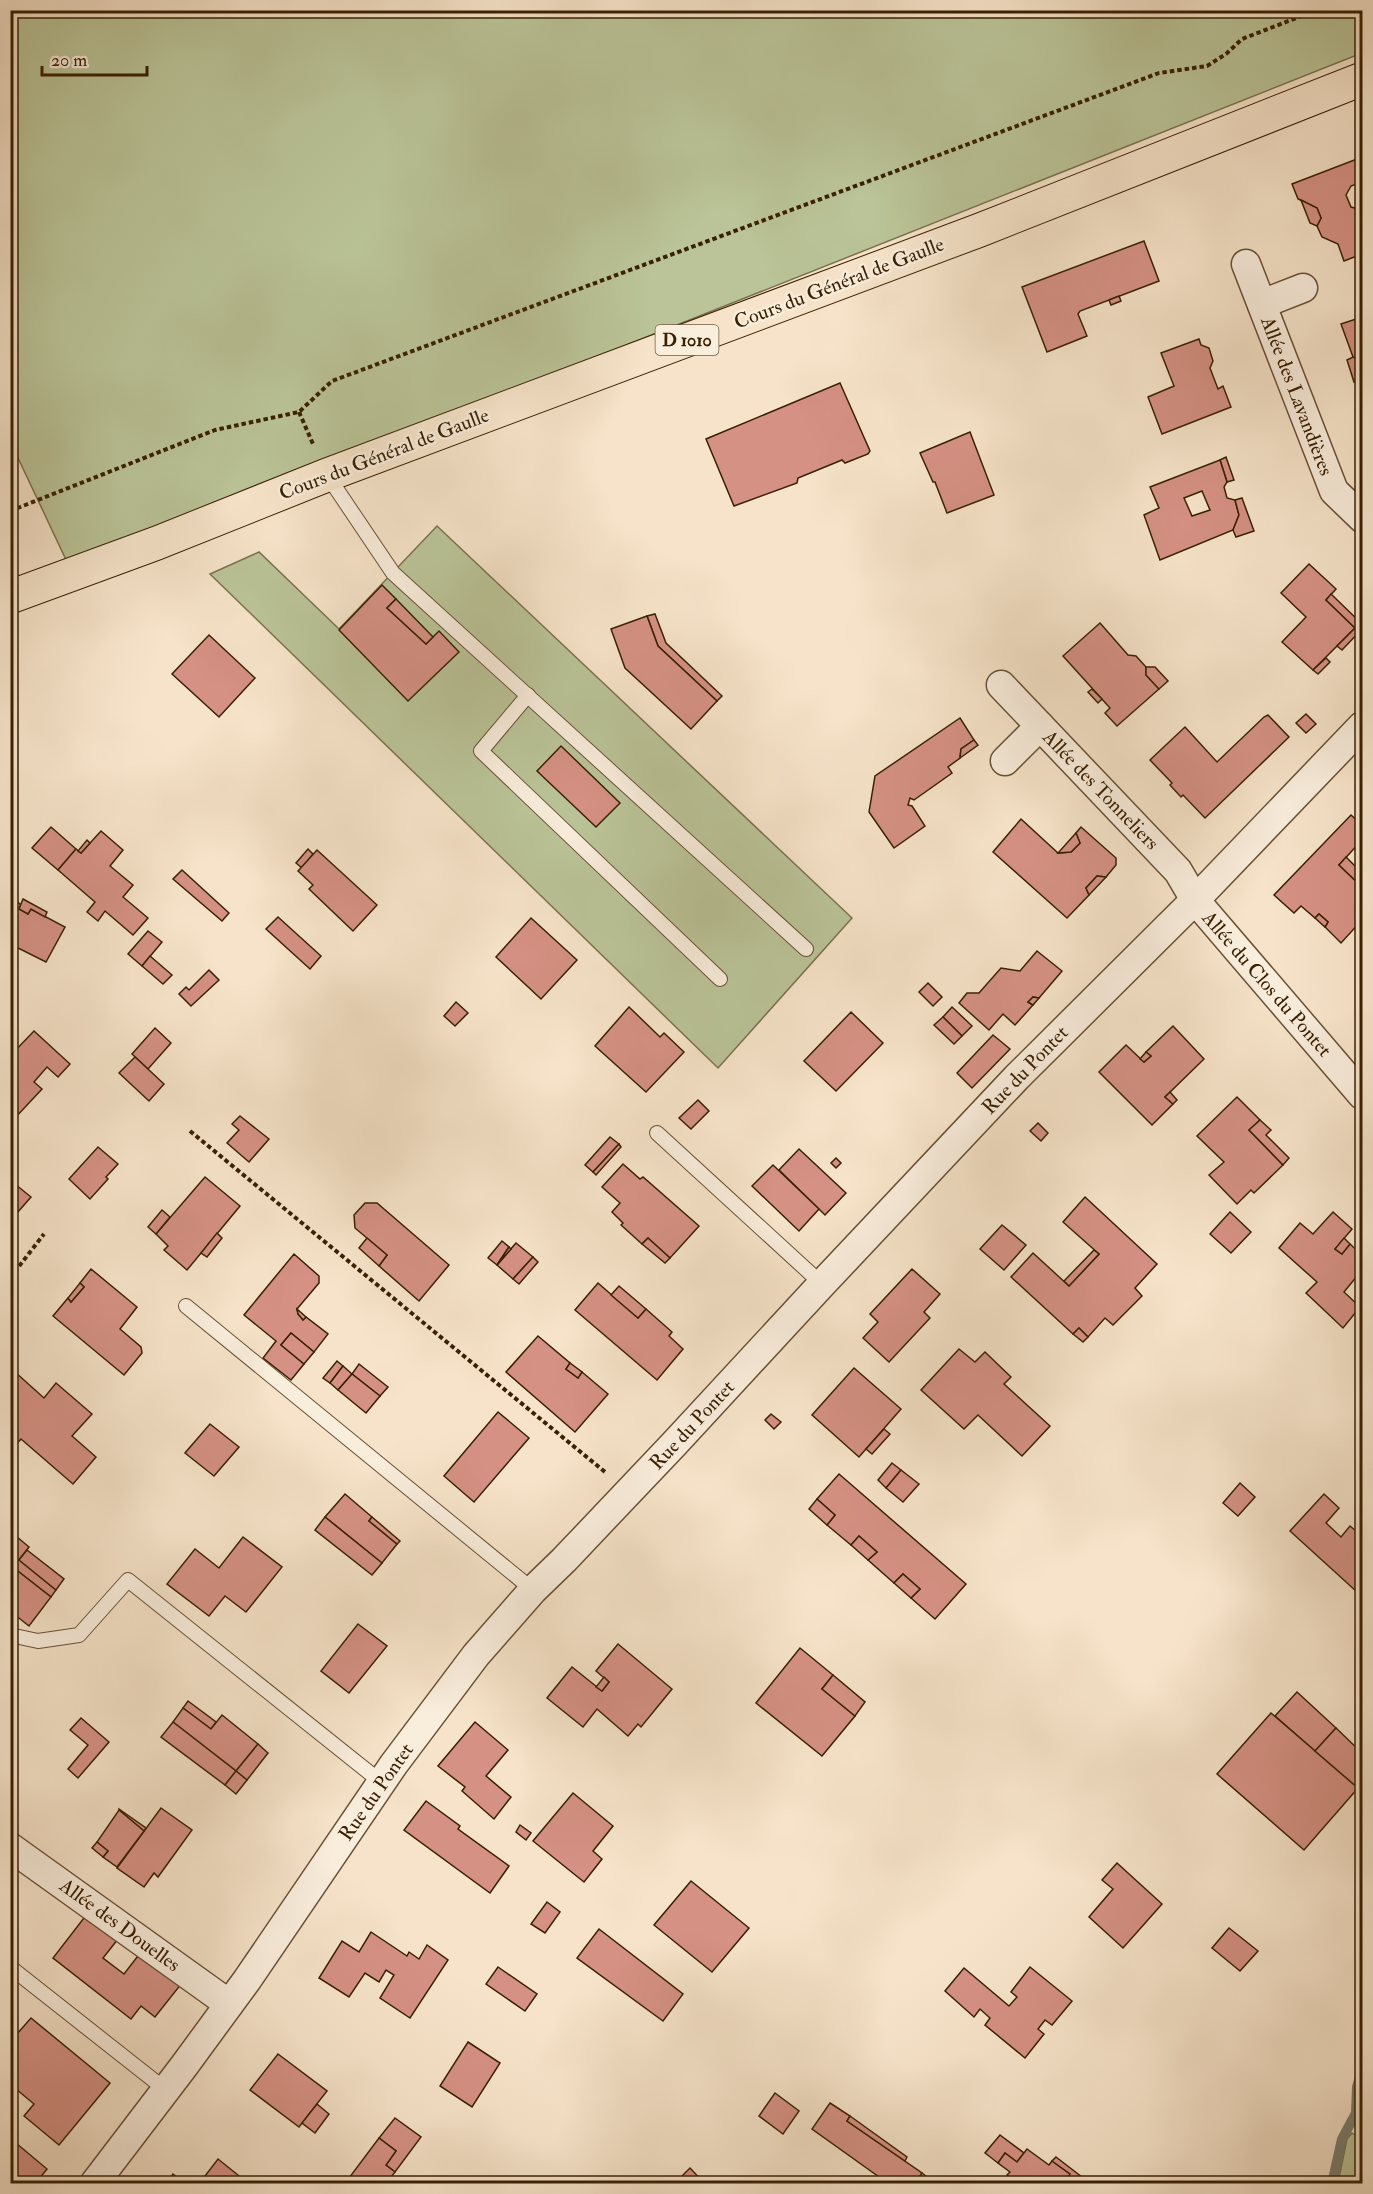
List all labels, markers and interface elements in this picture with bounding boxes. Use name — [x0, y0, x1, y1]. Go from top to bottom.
scale bar — [42, 39, 147, 77]
text: 20 m — [51, 49, 87, 72]
street label: Cours du Général de Gaulle — [731, 231, 947, 335]
street label: Allée des Lavandières — [1255, 312, 1339, 479]
road number: D 1010 — [656, 325, 718, 355]
street label: Cours du Général de Gaulle — [276, 402, 492, 506]
street label: Allée des Tonneliers — [1037, 724, 1165, 855]
street label: Allée du Clos du Pontet — [1196, 905, 1338, 1063]
street label: Rue du Pontet — [977, 1020, 1074, 1120]
street label: Rue du Pontet — [644, 1375, 740, 1475]
street label: Rue du Pontet — [333, 1738, 419, 1846]
street label: Allée des Douelles — [54, 1872, 185, 1977]

